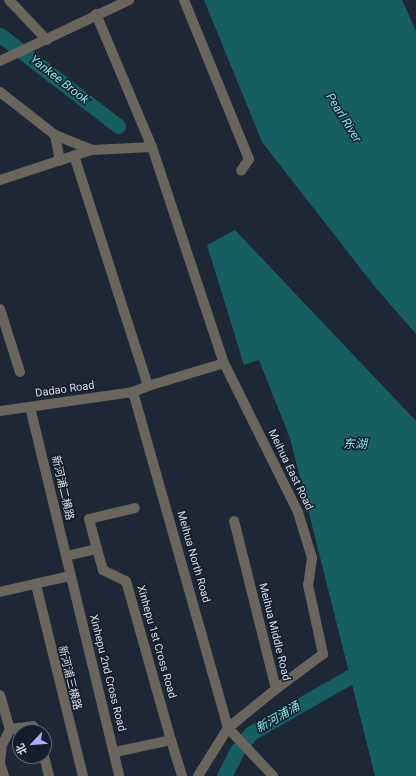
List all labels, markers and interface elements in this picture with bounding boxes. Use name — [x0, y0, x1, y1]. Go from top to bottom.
water label: Yankee Brook — [27, 53, 91, 107]
water label: Pearl River — [322, 91, 364, 145]
street label: Dadao Road — [35, 379, 95, 401]
street label: Meihua East Road — [265, 427, 315, 513]
water label: 东湖 — [343, 438, 367, 452]
street label: 新河浦二横路 — [48, 454, 76, 522]
street label: Meihua North Road — [174, 510, 212, 604]
street label: Meihua Middle Road — [255, 582, 293, 682]
street label: Xinhepu 1st Cross Road — [134, 584, 178, 700]
street label: Xinhepu 2nd Cross Road — [86, 613, 128, 733]
street label: 新河浦三横路 — [55, 644, 83, 712]
water label: 新河浦涌 — [254, 700, 302, 736]
north arrow — [12, 724, 52, 764]
text: 北 — [13, 741, 30, 757]

